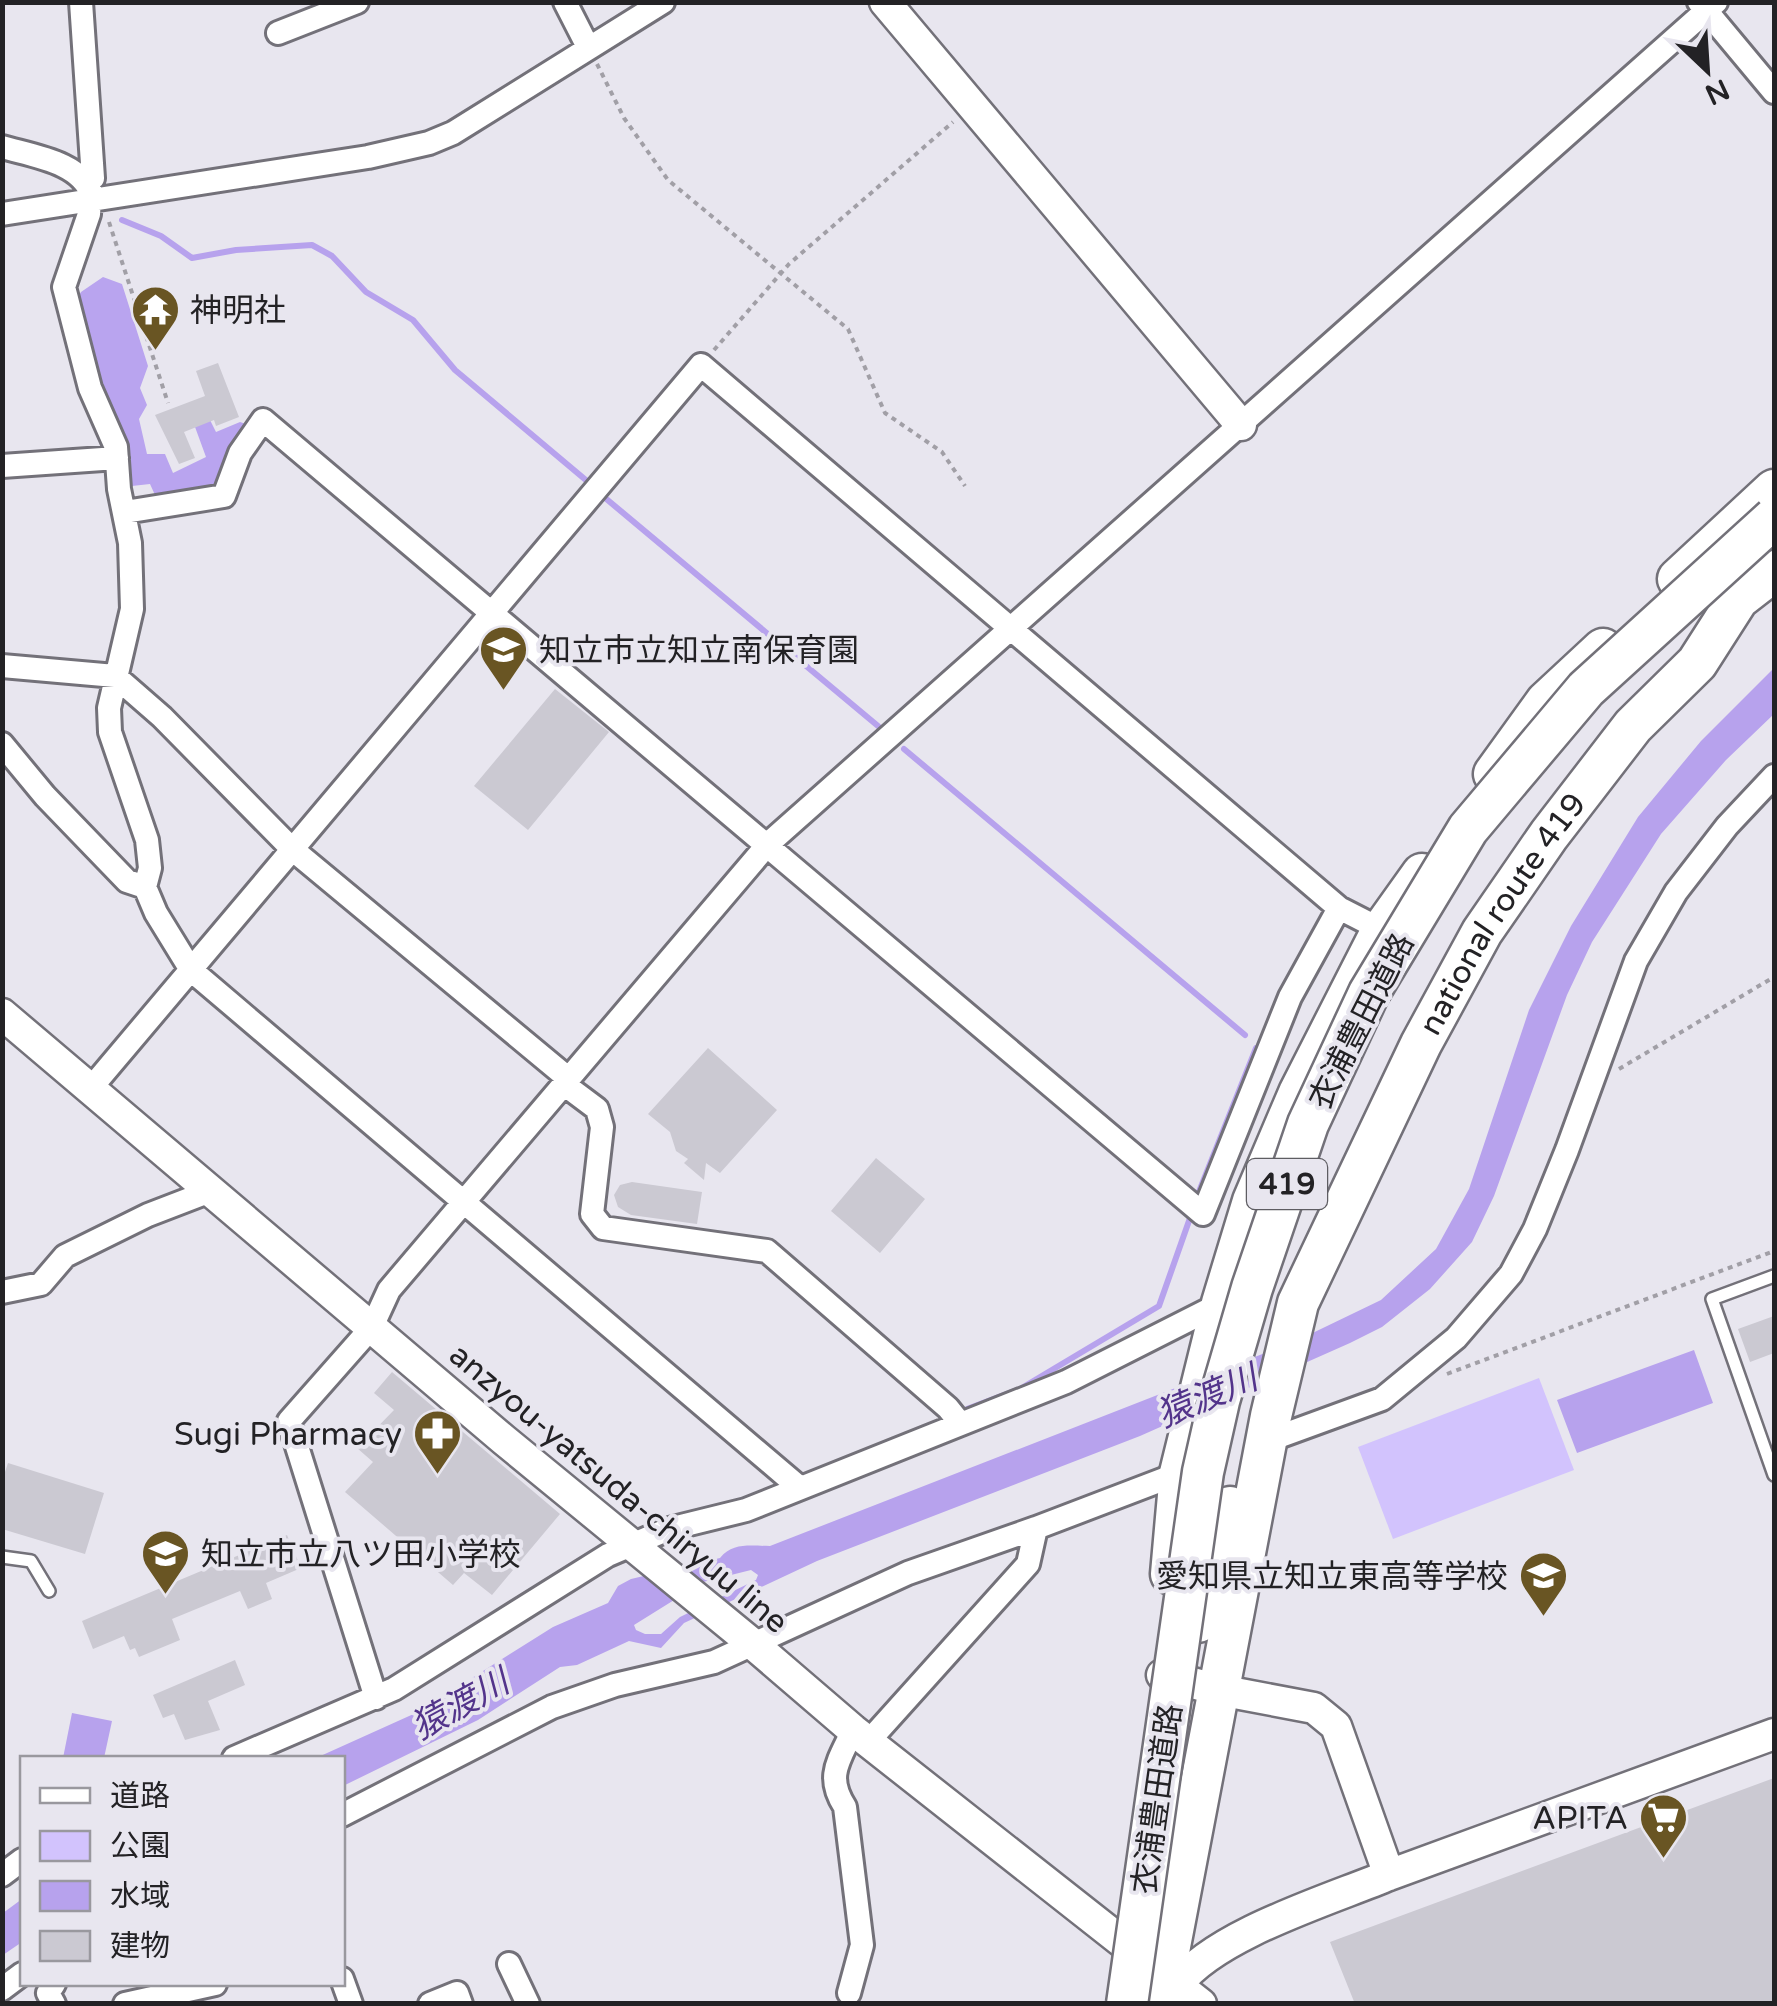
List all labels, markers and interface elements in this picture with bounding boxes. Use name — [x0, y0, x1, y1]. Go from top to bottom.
north arrow — [1657, 20, 1757, 120]
text: N — [1700, 72, 1735, 112]
temple icon: 神明社 — [129, 284, 181, 352]
place label: 神明社 — [190, 292, 286, 330]
school or university icon: 知立市立知立南保育園 — [478, 624, 530, 692]
place label: 知立市立知立南保育園 — [539, 632, 859, 670]
street label: national route 419 — [1412, 786, 1594, 1042]
street label: 衣浦豊田道路 — [1301, 927, 1422, 1116]
road number: 419 — [1247, 1159, 1327, 1209]
street label: anzyou-yatsuda-chiryuu line — [442, 1336, 795, 1641]
water label: 猿渡川 — [1151, 1356, 1268, 1437]
pharmacy icon: Sugi Pharmacy — [411, 1408, 463, 1476]
place label: Sugi Pharmacy — [174, 1416, 402, 1454]
school or university icon: 知立市立八ツ田小学校 — [140, 1528, 192, 1596]
place label: 知立市立八ツ田小学校 — [201, 1536, 521, 1574]
school or university icon: 愛知県立知立東高等学校 — [1517, 1550, 1569, 1618]
place label: 愛知県立知立東高等学校 — [1156, 1558, 1508, 1596]
water label: 猿渡川 — [404, 1659, 520, 1749]
street label: 衣浦豊田道路 — [1126, 1701, 1190, 1897]
legend — [20, 1756, 345, 1986]
text: 道路 — [110, 1778, 170, 1815]
supermarket icon: APITA — [1637, 1792, 1689, 1860]
place label: APITA — [1532, 1800, 1628, 1838]
text: 公園 — [110, 1828, 170, 1865]
text: 水域 — [110, 1878, 170, 1915]
text: 建物 — [110, 1928, 170, 1965]

